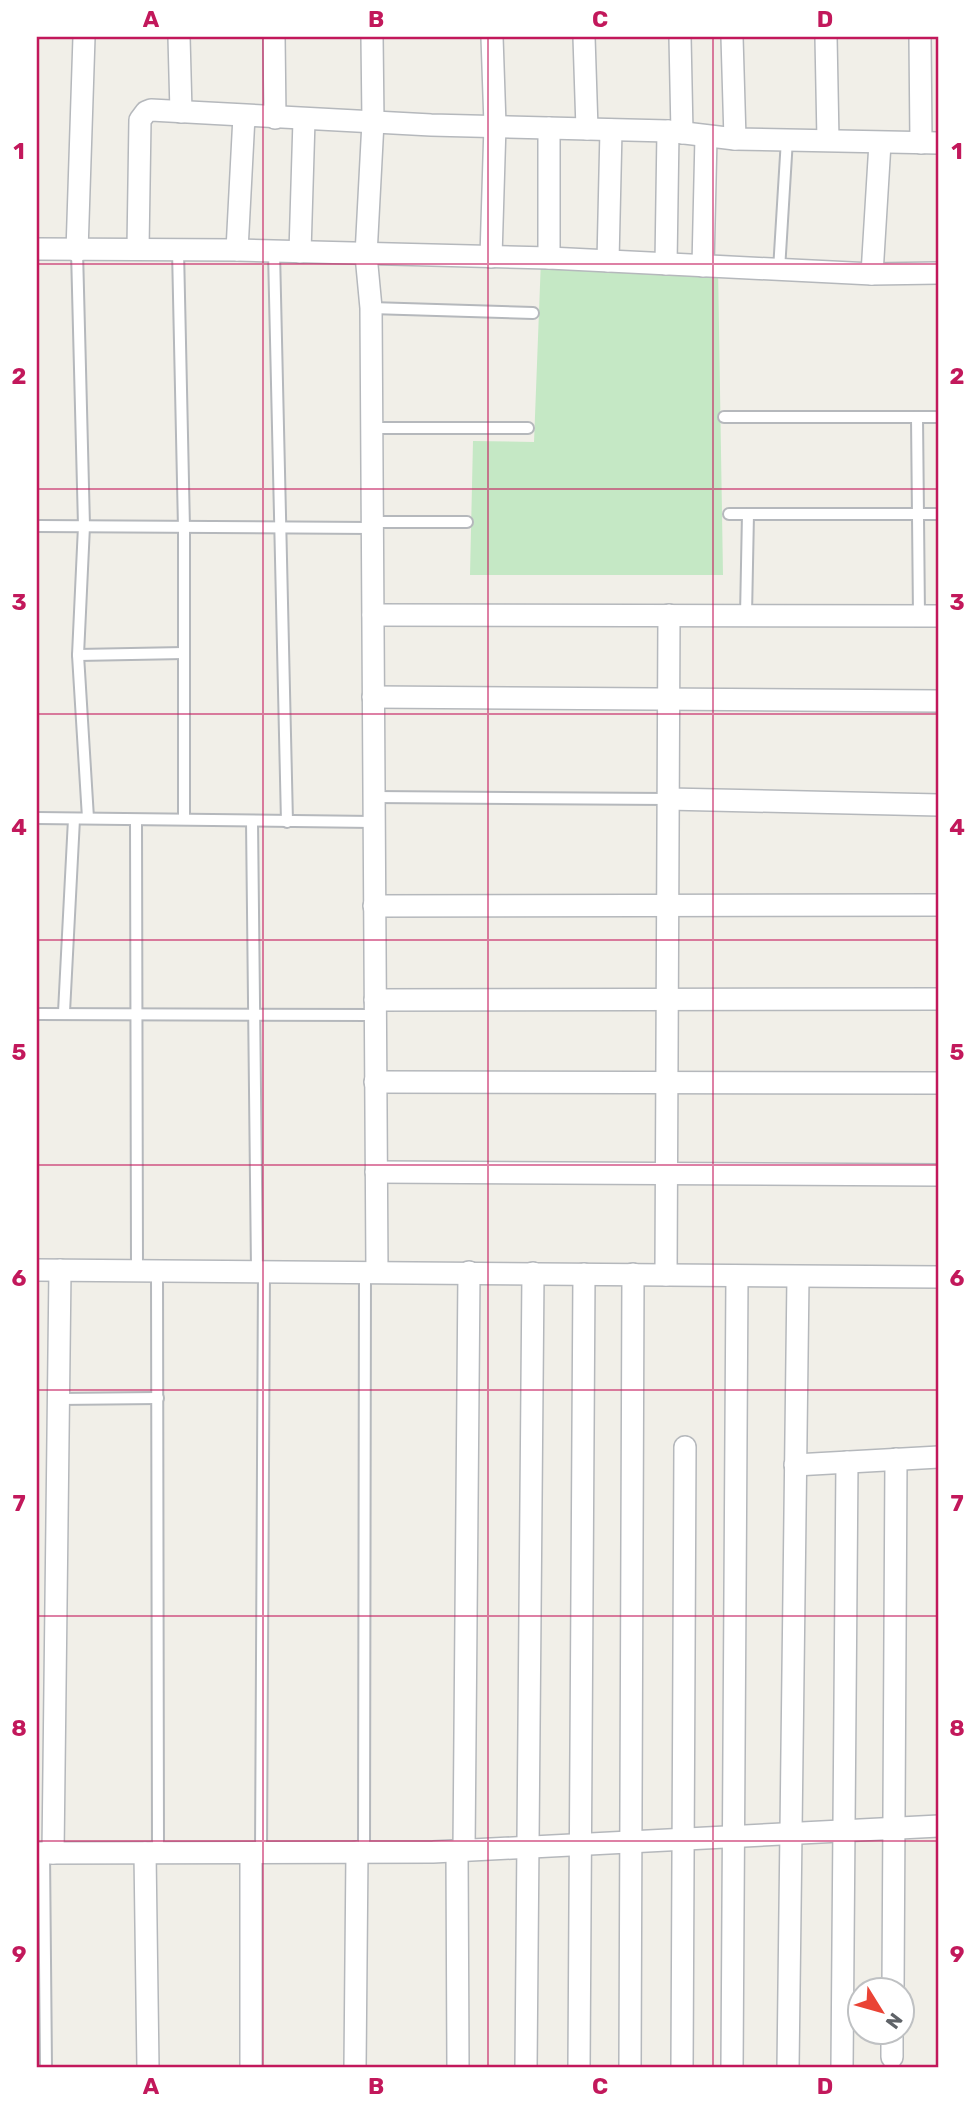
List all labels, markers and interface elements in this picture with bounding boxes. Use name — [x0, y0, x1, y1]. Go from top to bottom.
text: A — [143, 5, 160, 33]
text: B — [368, 5, 384, 33]
text: C — [592, 5, 608, 33]
text: D — [817, 5, 833, 33]
text: 1 — [13, 137, 25, 165]
text: 1 — [951, 137, 963, 165]
text: 2 — [12, 362, 26, 390]
text: 2 — [950, 362, 964, 390]
text: 3 — [11, 588, 27, 616]
text: 3 — [949, 588, 965, 616]
text: 4 — [11, 813, 27, 841]
text: 4 — [949, 813, 965, 841]
text: 5 — [12, 1038, 27, 1066]
text: 5 — [950, 1038, 965, 1066]
text: 6 — [12, 1264, 27, 1292]
text: 6 — [950, 1264, 965, 1292]
text: 7 — [12, 1489, 26, 1517]
text: 7 — [950, 1489, 964, 1517]
text: 8 — [11, 1714, 27, 1742]
text: 8 — [949, 1714, 965, 1742]
text: 9 — [12, 1940, 26, 1968]
text: 9 — [950, 1940, 964, 1968]
north arrow — [846, 1976, 916, 2046]
text: N — [881, 2009, 907, 2033]
text: A — [143, 2072, 160, 2100]
text: B — [368, 2072, 384, 2100]
text: C — [592, 2072, 608, 2100]
text: D — [817, 2072, 833, 2100]

